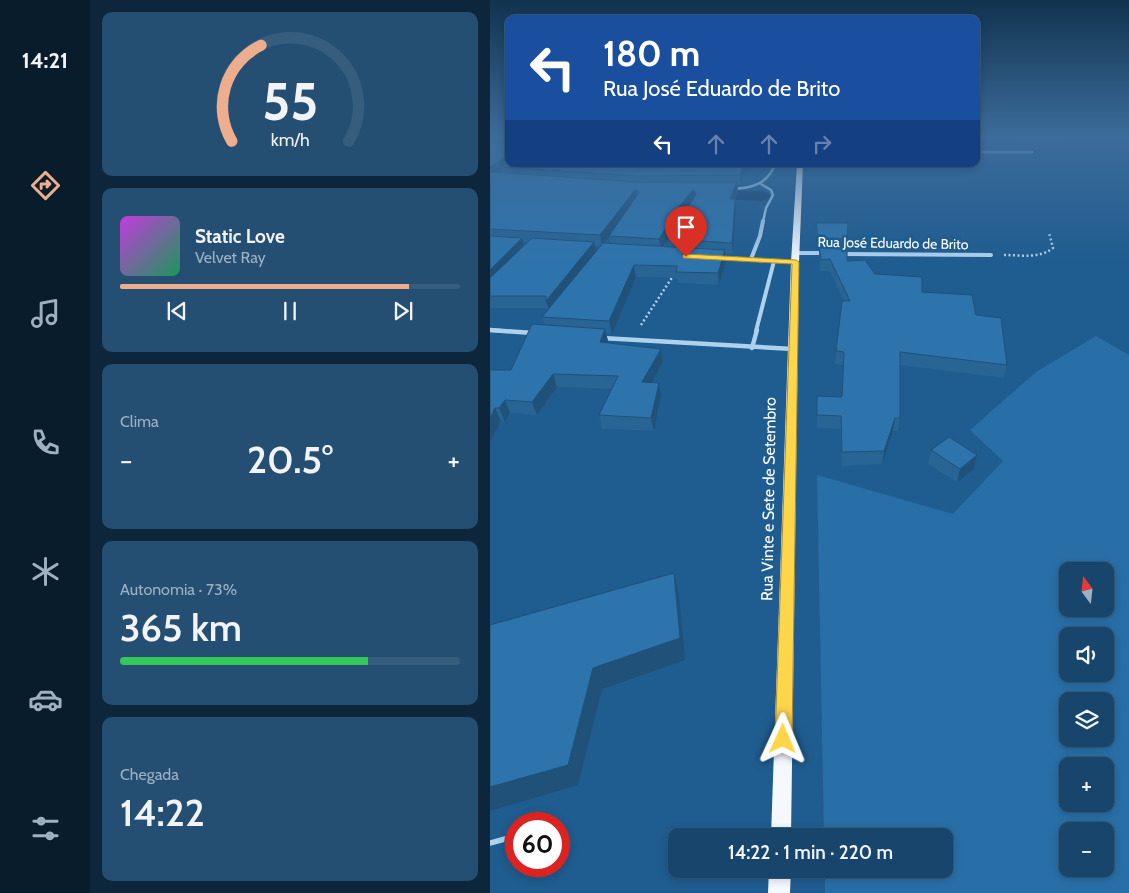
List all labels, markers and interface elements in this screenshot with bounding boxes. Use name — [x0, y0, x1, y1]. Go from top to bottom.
text: 180 m — [603, 32, 700, 75]
icon: left — [520, 35, 585, 100]
text: 14:21 — [22, 47, 68, 74]
text: 55 — [262, 70, 318, 133]
text: Rua José Eduardo de Brito — [603, 75, 840, 102]
text: km/h — [270, 129, 310, 150]
icon: left — [649, 130, 677, 158]
icon: ahead — [702, 130, 730, 158]
icon: ahead — [755, 130, 783, 158]
icon: right — [808, 130, 836, 158]
icon: directions — [28, 168, 63, 203]
pin — [665, 206, 707, 257]
icon: arrive — [672, 213, 700, 241]
text: Static Love — [195, 225, 285, 248]
street label: Rua José Eduardo de Brito — [817, 233, 969, 253]
text: Velvet Ray — [195, 248, 266, 267]
icon: music — [28, 296, 63, 331]
icon: previous — [163, 297, 191, 325]
icon: pause — [276, 297, 304, 325]
icon: next — [389, 297, 417, 325]
street label: Rua Vinte e Sete de Setembro — [757, 397, 780, 601]
text: Clima — [120, 412, 159, 431]
icon: phone — [28, 425, 63, 460]
text: 20.5° — [247, 436, 333, 483]
text: − — [120, 443, 132, 477]
text: + — [448, 443, 460, 477]
icon: climate — [28, 554, 63, 589]
north arrow — [1059, 562, 1114, 618]
map controls — [1059, 562, 1114, 877]
text: Autonomia · 73% — [120, 580, 237, 599]
text: 365 km — [120, 604, 242, 651]
button: sound — [1059, 627, 1114, 682]
icon: car — [28, 682, 63, 717]
button: layers — [1059, 692, 1114, 747]
position arrow — [756, 712, 808, 764]
button: + — [1059, 757, 1114, 812]
text: Chegada — [120, 765, 179, 784]
text: 14:22 — [120, 789, 205, 836]
icon: filters — [28, 811, 63, 846]
speed limit sign: 60 — [505, 812, 570, 877]
button: − — [1059, 822, 1114, 877]
text: 14:22 · 1 min · 220 m — [728, 841, 893, 864]

